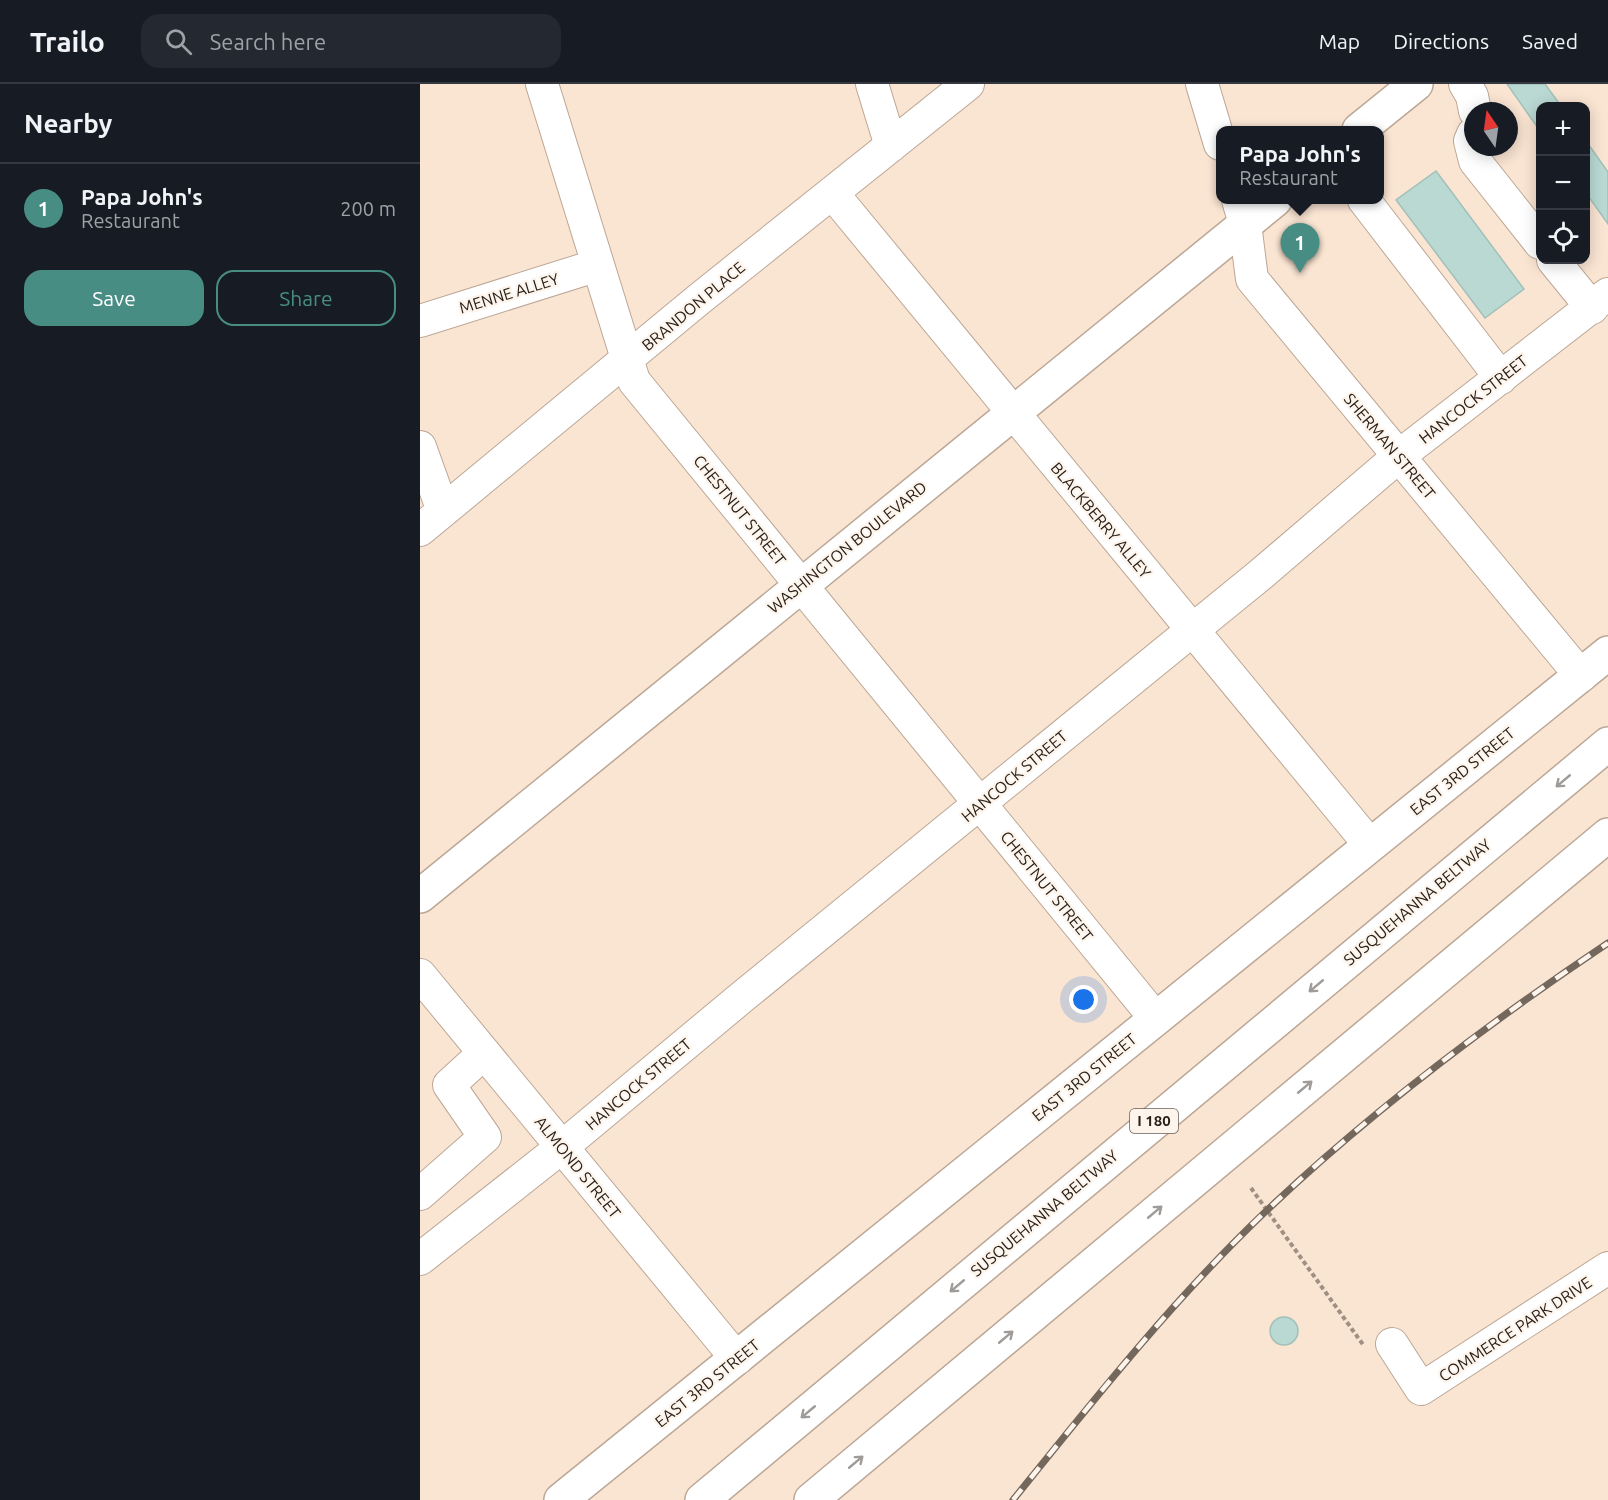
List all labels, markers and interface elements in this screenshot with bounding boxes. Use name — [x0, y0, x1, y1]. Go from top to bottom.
search box — [141, 14, 561, 68]
icon: search — [162, 25, 195, 58]
text: Trailo — [30, 26, 105, 57]
text: Search here — [210, 29, 326, 54]
text: Map — [1319, 29, 1360, 53]
text: Directions — [1393, 29, 1489, 53]
text: Saved — [1522, 29, 1578, 53]
north arrow — [1464, 102, 1518, 156]
map controls — [1536, 102, 1590, 264]
button: + — [1536, 102, 1590, 156]
text: Nearby — [24, 109, 112, 138]
popup — [1216, 126, 1384, 204]
text: Papa John's — [1239, 141, 1361, 166]
button: − — [1536, 156, 1590, 210]
text: Restaurant — [1239, 166, 1338, 189]
text: Papa John's — [81, 184, 203, 209]
text: 1 — [38, 197, 49, 220]
text: 200 m — [340, 197, 396, 220]
text: Restaurant — [81, 209, 180, 232]
button: locate — [1536, 210, 1590, 264]
pin: 1 — [1280, 224, 1320, 273]
street label: BRANDON PLACE — [638, 258, 748, 354]
street label: MENNE ALLEY — [457, 269, 562, 317]
button: Save — [24, 270, 204, 326]
button: Share — [216, 270, 396, 326]
street label: HANCOCK STREET — [1415, 351, 1531, 447]
street label: SHERMAN STREET — [1341, 390, 1439, 502]
street label: CHESTNUT STREET — [690, 451, 790, 569]
street label: BLACKBERRY ALLEY — [1047, 459, 1155, 582]
street label: WASHINGTON BOULEVARD — [764, 477, 930, 617]
street label: EAST 3RD STREET — [1406, 723, 1518, 819]
street label: HANCOCK STREET — [958, 727, 1071, 825]
one-way arrow — [1556, 774, 1571, 788]
street label: CHESTNUT STREET — [997, 827, 1097, 945]
street label: SUSQUEHANNA BELTWAY — [1340, 835, 1495, 969]
one-way arrow — [1308, 980, 1324, 993]
your location — [1069, 985, 1098, 1014]
street label: EAST 3RD STREET — [1028, 1029, 1140, 1125]
street label: HANCOCK STREET — [582, 1035, 695, 1133]
one-way arrow — [1296, 1081, 1312, 1094]
road number: I 180 — [1130, 1109, 1178, 1133]
street label: ALMOND STREET — [532, 1113, 624, 1221]
street label: SUSQUEHANNA BELTWAY — [967, 1146, 1122, 1280]
one-way arrow — [1147, 1205, 1162, 1219]
street label: COMMERCE PARK DRIVE — [1435, 1273, 1595, 1385]
one-way arrow — [950, 1279, 965, 1293]
one-way arrow — [998, 1330, 1013, 1344]
street label: EAST 3RD STREET — [651, 1335, 763, 1431]
one-way arrow — [800, 1405, 816, 1418]
one-way arrow — [848, 1456, 864, 1469]

